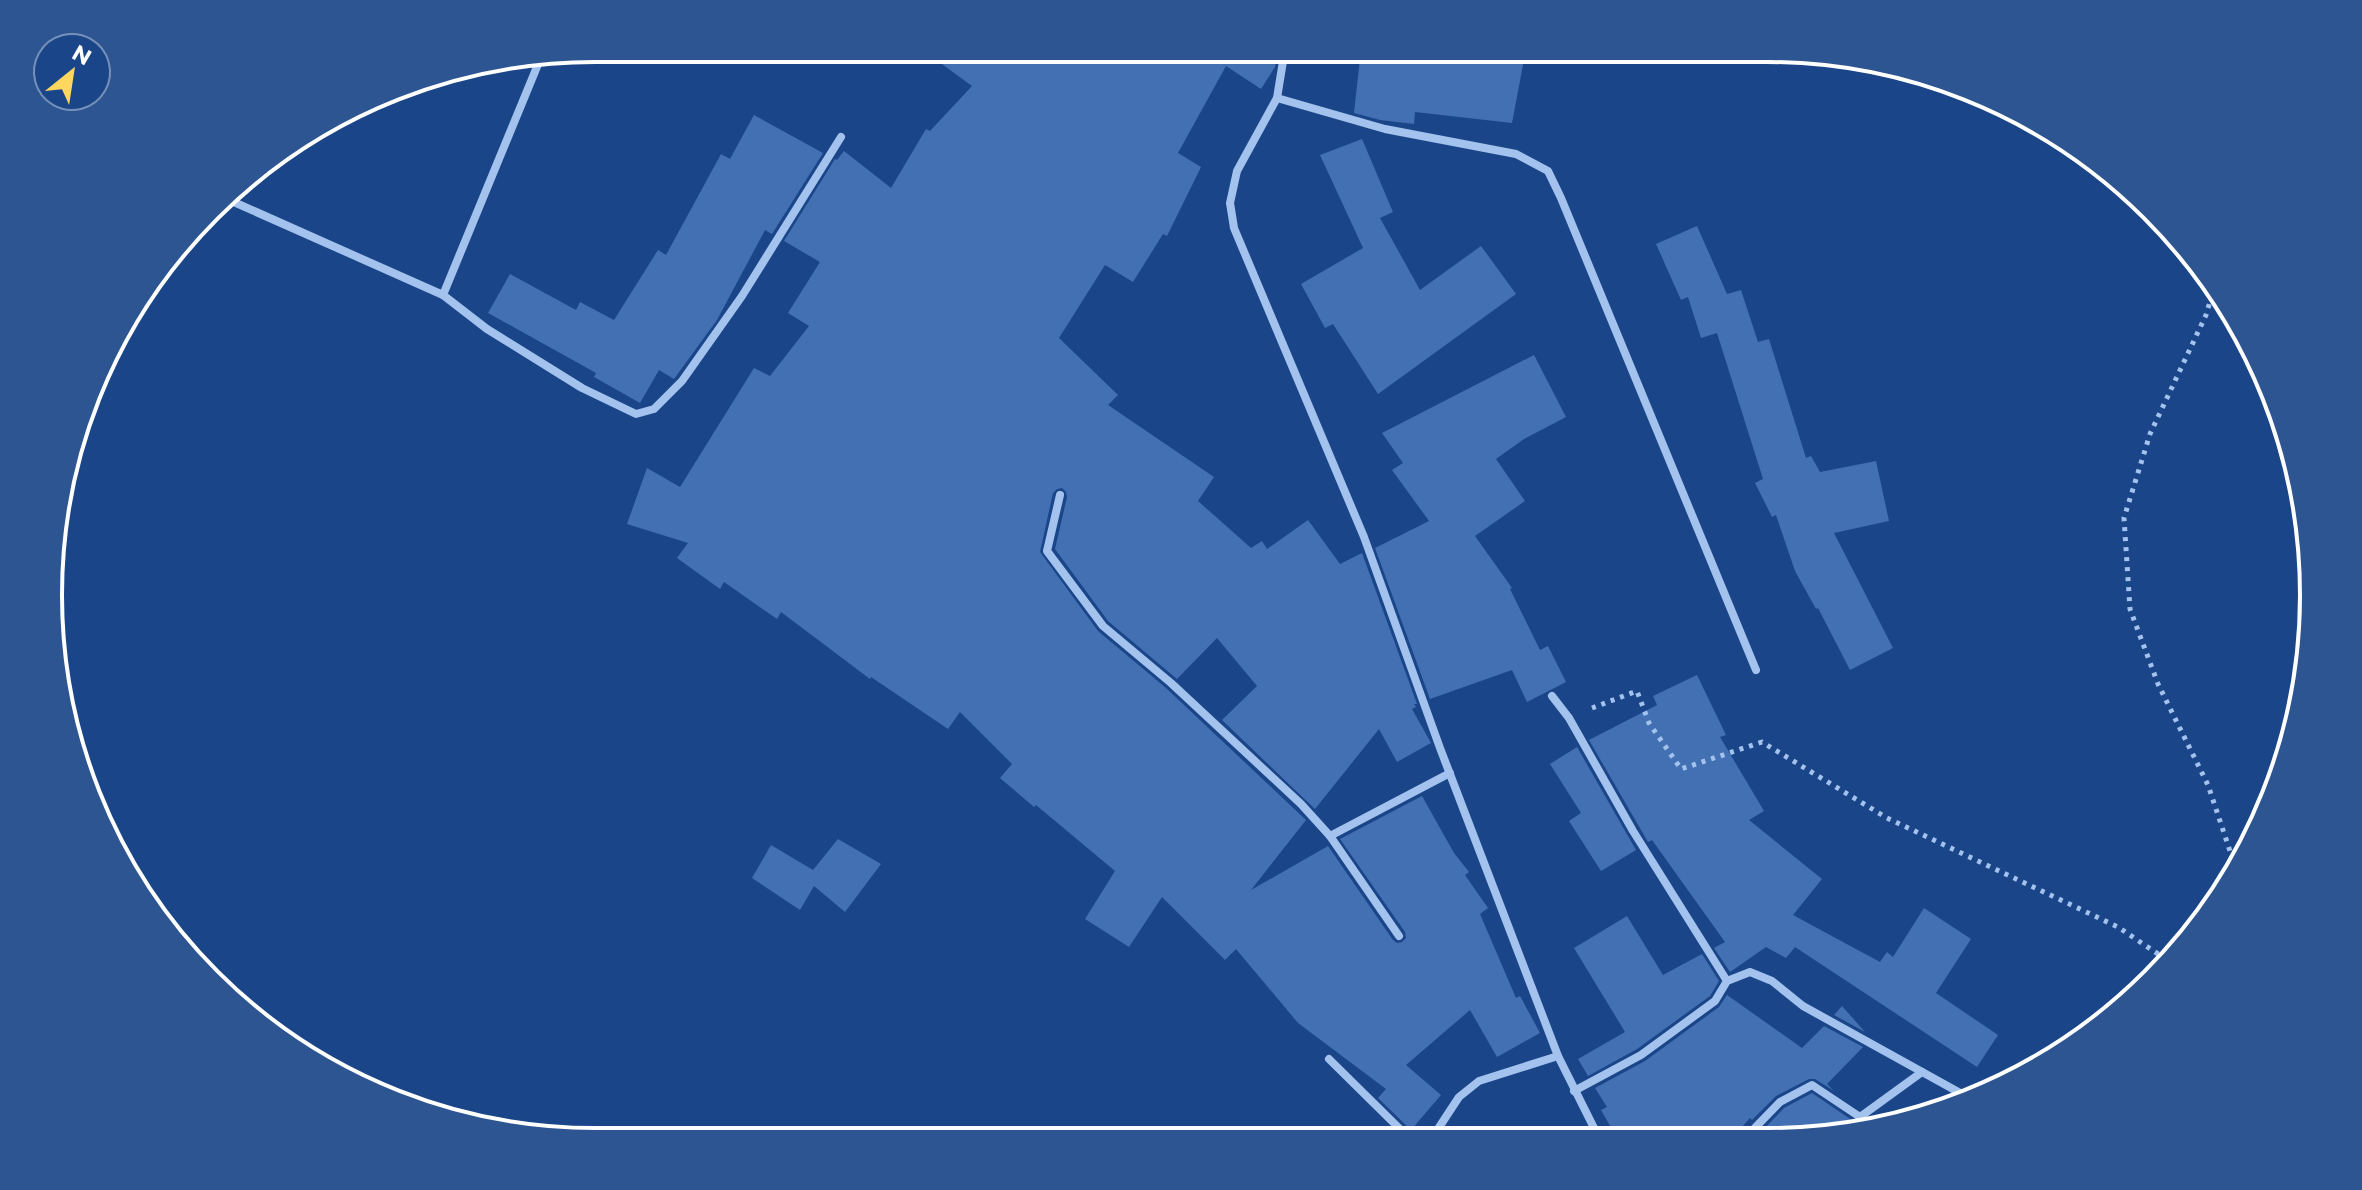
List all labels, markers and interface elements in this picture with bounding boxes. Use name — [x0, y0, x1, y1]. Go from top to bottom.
north arrow — [32, 32, 112, 112]
text: N — [67, 39, 96, 71]

